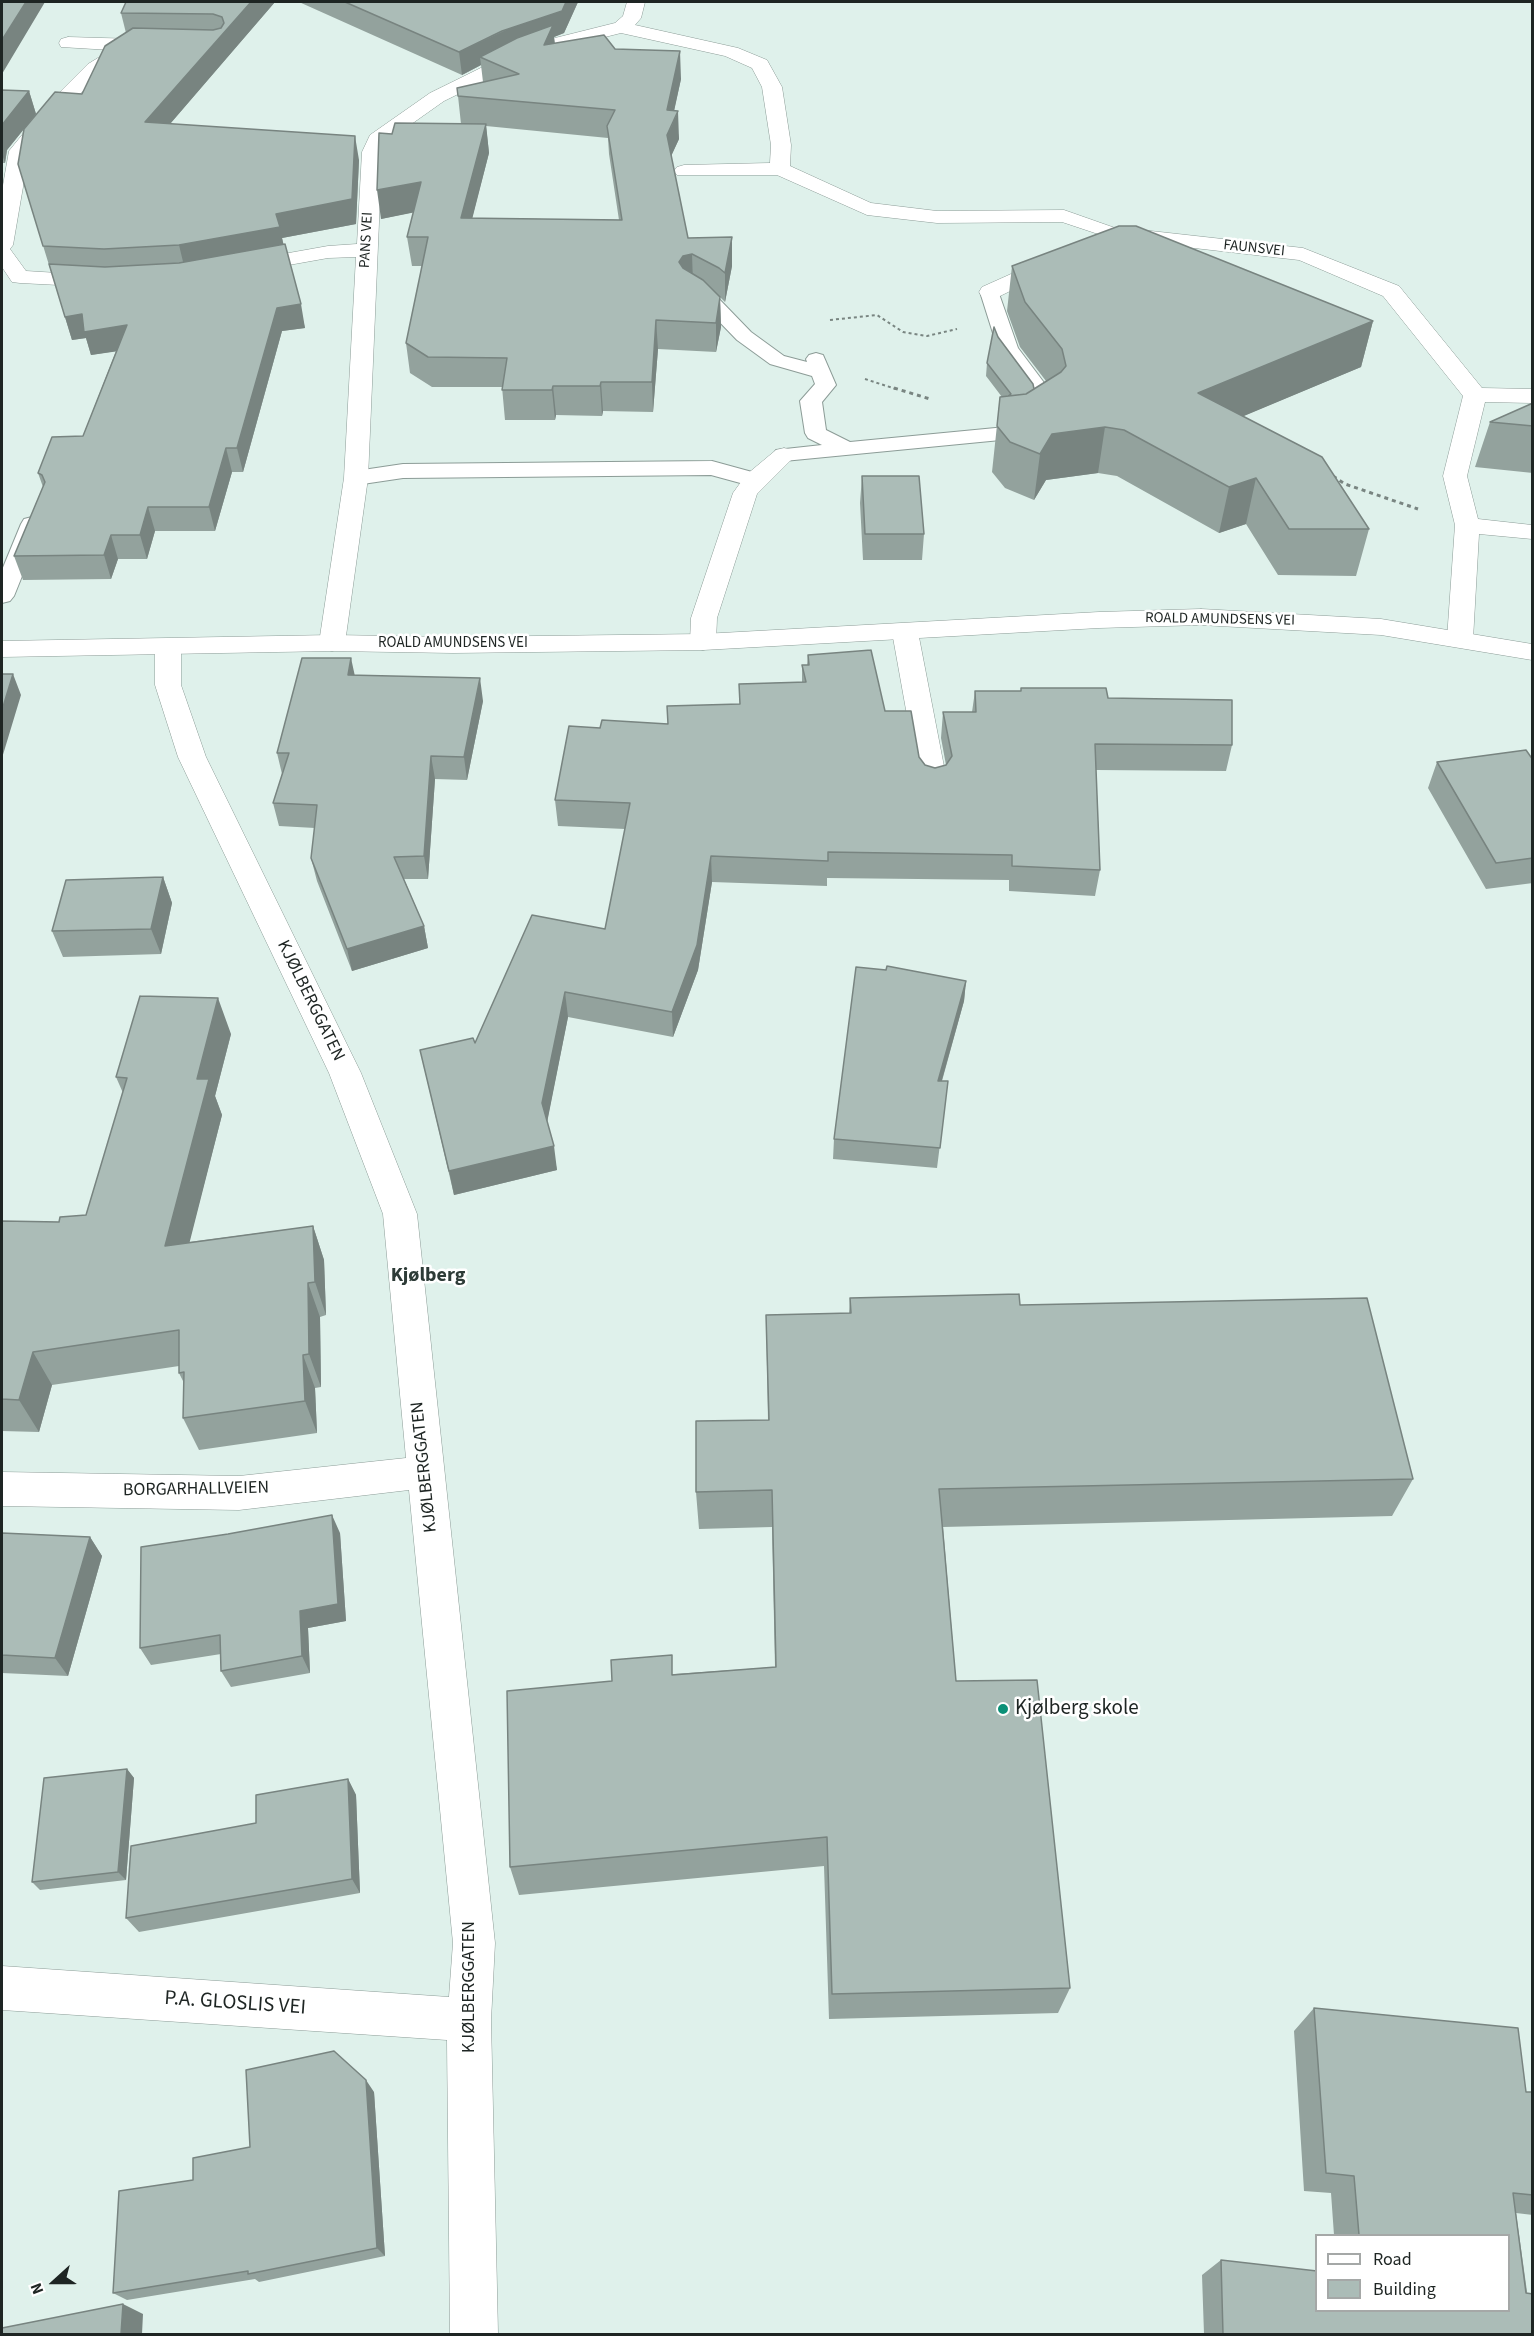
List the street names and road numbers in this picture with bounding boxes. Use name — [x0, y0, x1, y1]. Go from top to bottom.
street label: PANS VEI — [357, 211, 377, 269]
street label: FAUNSVEI — [1222, 237, 1286, 261]
street label: ROALD AMUNDSENS VEI — [1145, 610, 1295, 630]
street label: ROALD AMUNDSENS VEI — [378, 635, 528, 653]
street label: KJØLBERGGATEN — [271, 937, 349, 1065]
street label: KJØLBERGGATEN — [407, 1400, 443, 1534]
street label: BORGARHALLVEIEN — [123, 1478, 269, 1502]
street label: KJØLBERGGATEN — [459, 1921, 481, 2053]
street label: P.A. GLOSLIS VEI — [163, 1986, 307, 2022]

